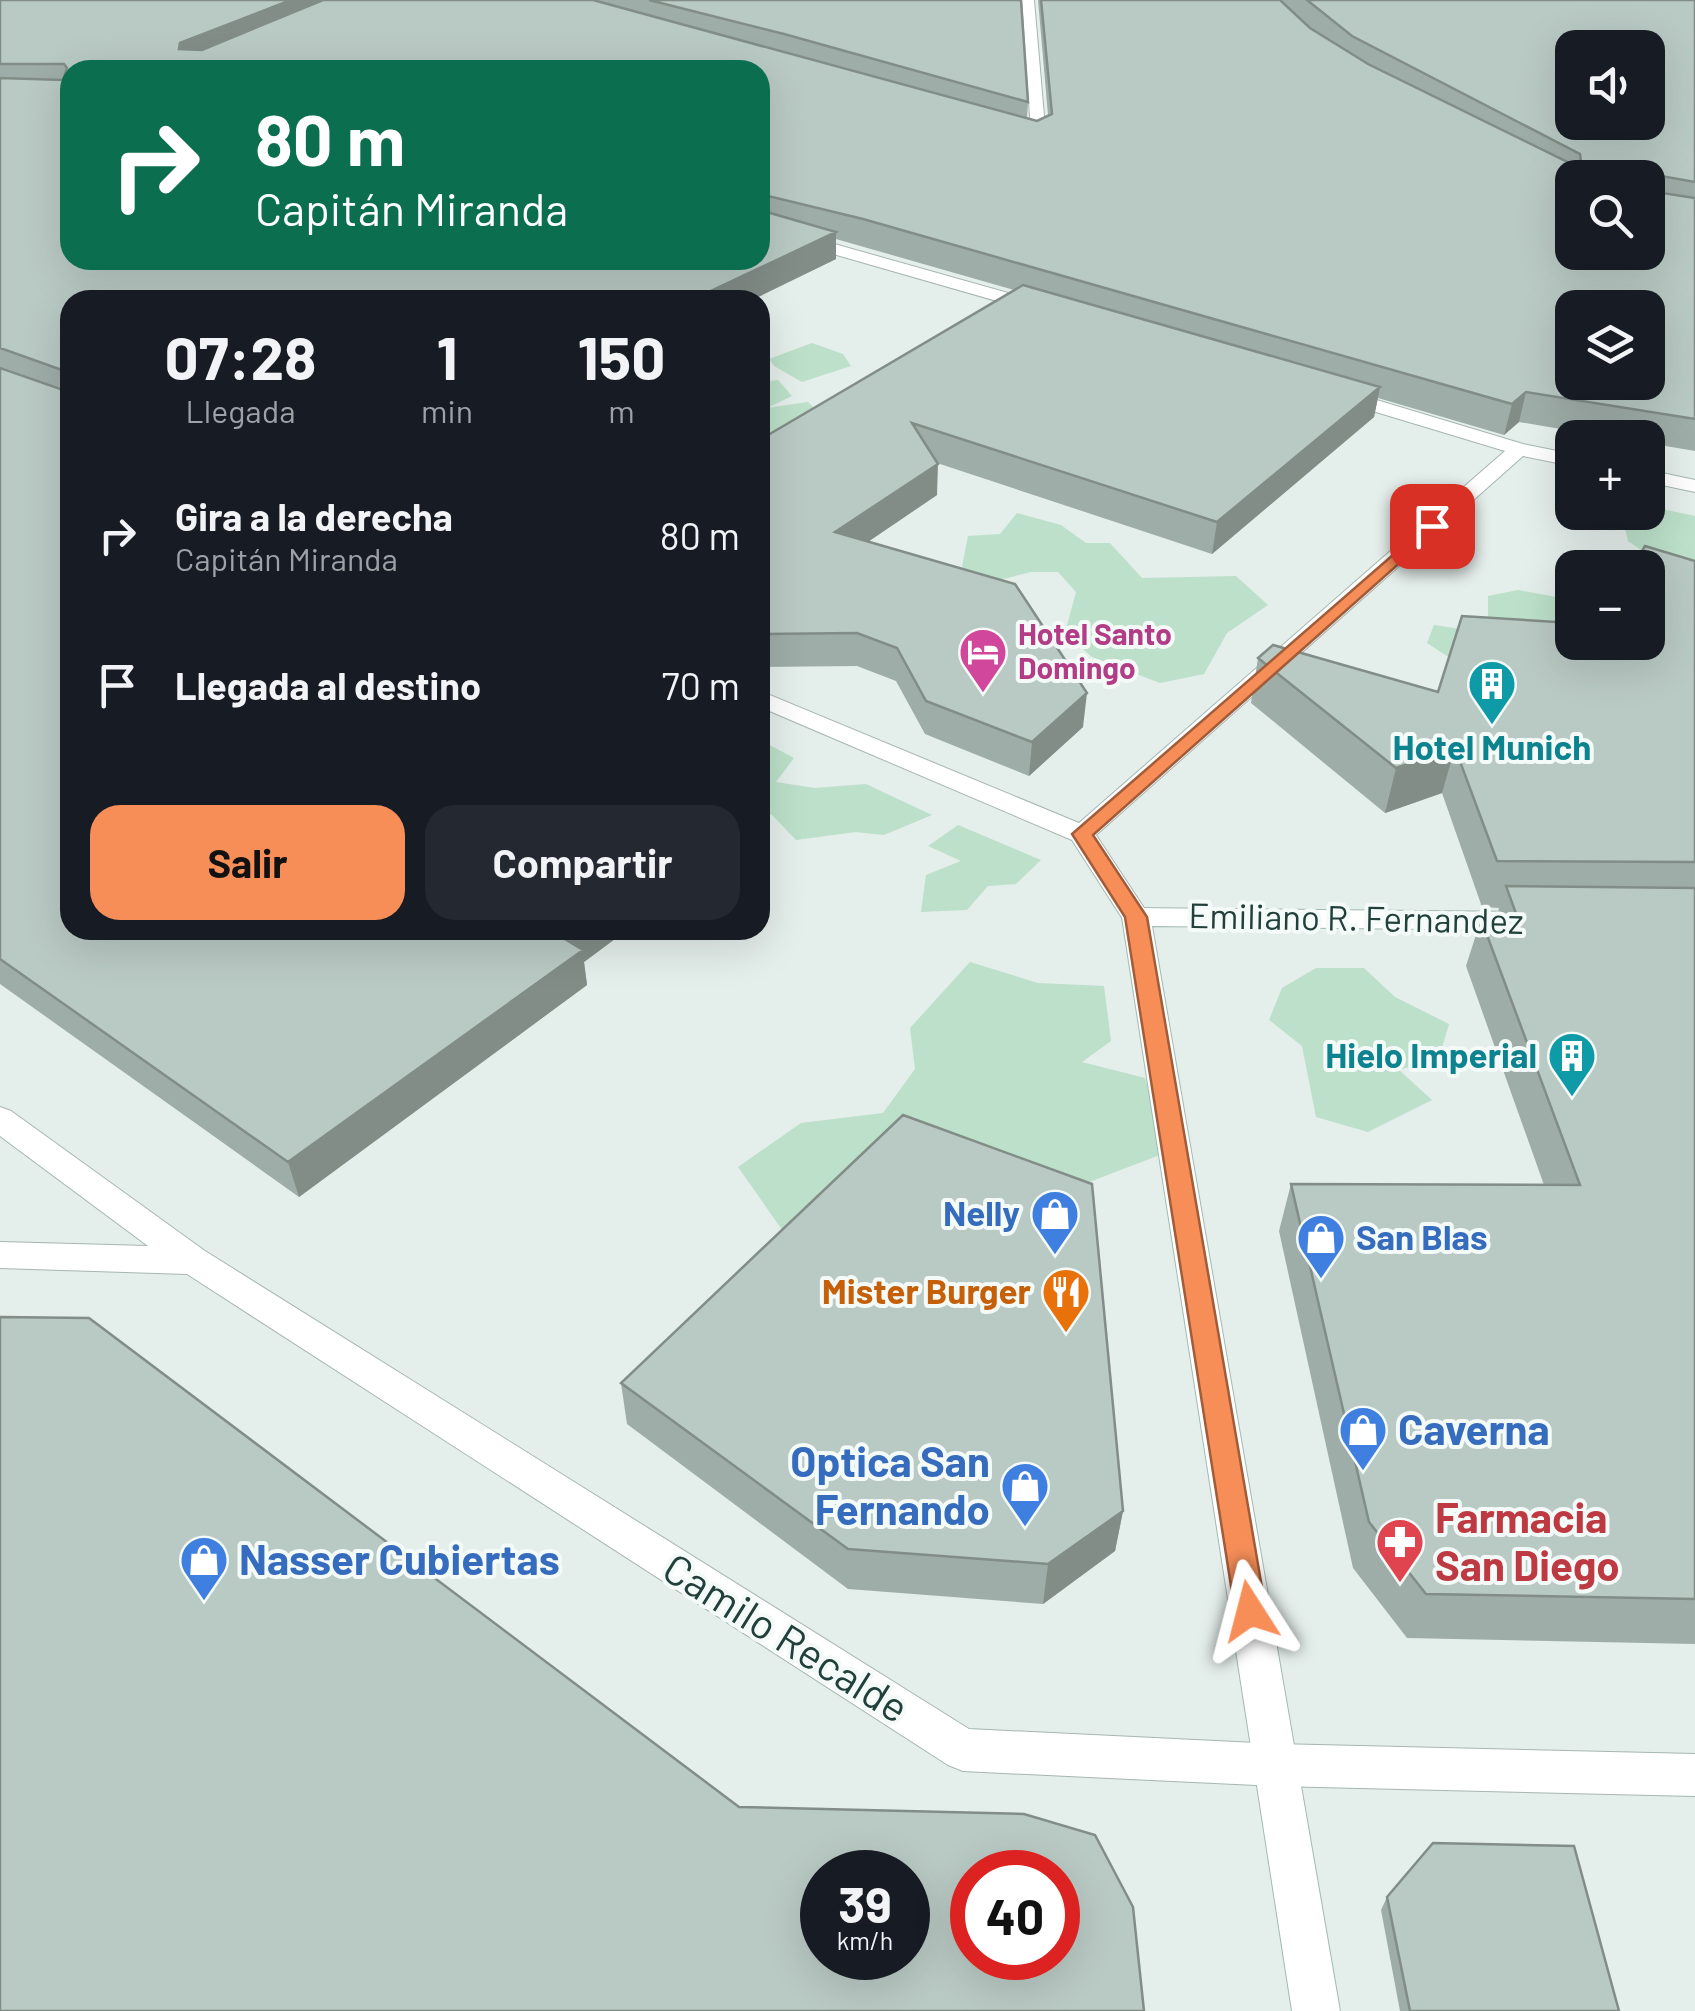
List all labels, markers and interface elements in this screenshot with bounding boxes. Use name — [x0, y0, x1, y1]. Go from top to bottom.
map controls — [1555, 30, 1665, 660]
button: sound — [1555, 30, 1665, 140]
text: 80 m — [255, 96, 405, 180]
icon: right — [90, 100, 220, 230]
button: search — [1555, 160, 1665, 270]
text: Capitán Miranda — [255, 181, 568, 235]
button: layers — [1555, 290, 1665, 400]
text: 07:28 — [165, 320, 316, 392]
text: 1 — [436, 320, 458, 392]
text: 150 — [578, 320, 665, 392]
text: Llegada — [186, 391, 295, 429]
text: min — [421, 391, 473, 429]
text: m — [608, 391, 635, 429]
button: + — [1555, 420, 1665, 530]
pin — [1390, 484, 1475, 569]
text: Gira a la derecha — [175, 493, 453, 539]
icon: arrive — [1405, 499, 1460, 554]
icon: right — [90, 508, 145, 563]
text: 80 m — [660, 512, 740, 558]
text: Capitán Miranda — [175, 539, 398, 577]
button: − — [1555, 550, 1665, 660]
place label: Hotel Santo Domingo — [1018, 615, 1172, 685]
hotel icon: Hotel Santo Domingo — [957, 626, 1009, 694]
icon: arrive — [90, 658, 145, 713]
building icon: Hotel Munich — [1466, 658, 1518, 726]
text: Llegada al destino — [175, 662, 481, 708]
text: 70 m — [662, 662, 740, 708]
place label: Hotel Munich — [1393, 725, 1591, 767]
button: Salir — [90, 805, 405, 920]
button: Compartir — [425, 805, 740, 920]
street label: Emiliano R. Fernandez — [1188, 893, 1524, 941]
building icon: Hielo Imperial — [1546, 1030, 1598, 1098]
place label: Hielo Imperial — [1325, 1033, 1537, 1075]
shop icon: Nelly — [1029, 1188, 1081, 1256]
place label: Nelly — [943, 1191, 1020, 1233]
shop icon: San Blas — [1295, 1212, 1347, 1280]
place label: San Blas — [1356, 1215, 1488, 1257]
restaurant icon: Mister Burger — [1040, 1266, 1092, 1334]
place label: Mister Burger — [822, 1269, 1032, 1311]
place label: Caverna — [1398, 1403, 1550, 1453]
shop icon: Caverna — [1337, 1404, 1389, 1472]
place label: Optica San Fernando — [790, 1435, 990, 1533]
shop icon: Optica San Fernando — [999, 1460, 1051, 1528]
place label: Farmacia San Diego — [1435, 1491, 1620, 1590]
pharmacy icon: Farmacia San Diego — [1374, 1516, 1426, 1584]
place label: Nasser Cubiertas — [239, 1533, 560, 1583]
shop icon: Nasser Cubiertas — [178, 1534, 230, 1602]
street label: Camilo Recalde — [655, 1541, 919, 1732]
position arrow — [1198, 1559, 1302, 1663]
speed limit sign: 40 — [950, 1850, 1080, 1980]
text: 39 — [838, 1873, 892, 1933]
text: km/h — [837, 1925, 893, 1955]

